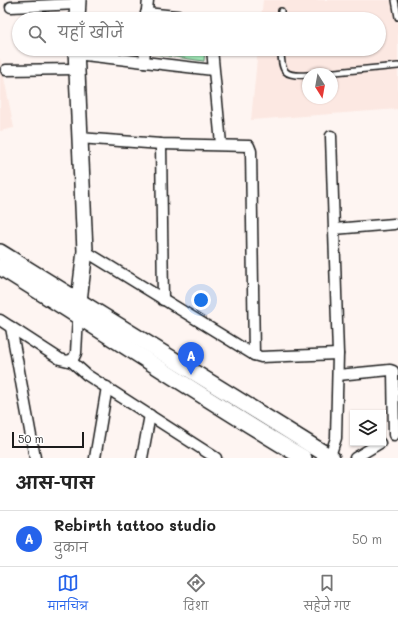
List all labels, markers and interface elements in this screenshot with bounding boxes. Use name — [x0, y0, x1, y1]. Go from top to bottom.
search box — [12, 12, 386, 56]
text: यहाँ खोजें — [58, 22, 123, 42]
icon: search — [26, 23, 48, 45]
north arrow — [302, 68, 338, 104]
your location — [191, 290, 211, 310]
pin: A — [178, 342, 204, 375]
map controls — [350, 410, 386, 446]
button: layers — [350, 410, 386, 446]
scale bar — [12, 430, 84, 449]
text: 50 m — [18, 431, 44, 446]
text: आस-पास — [16, 471, 94, 493]
text: Rebirth tattoo studio — [54, 515, 216, 535]
text: A — [24, 530, 34, 547]
text: 50 m — [352, 530, 382, 547]
text: दुकान — [54, 538, 88, 555]
tab: मानचित्र — [48, 572, 88, 618]
tab: दिशा — [183, 572, 208, 618]
tab: सहेजे गए — [304, 572, 350, 618]

